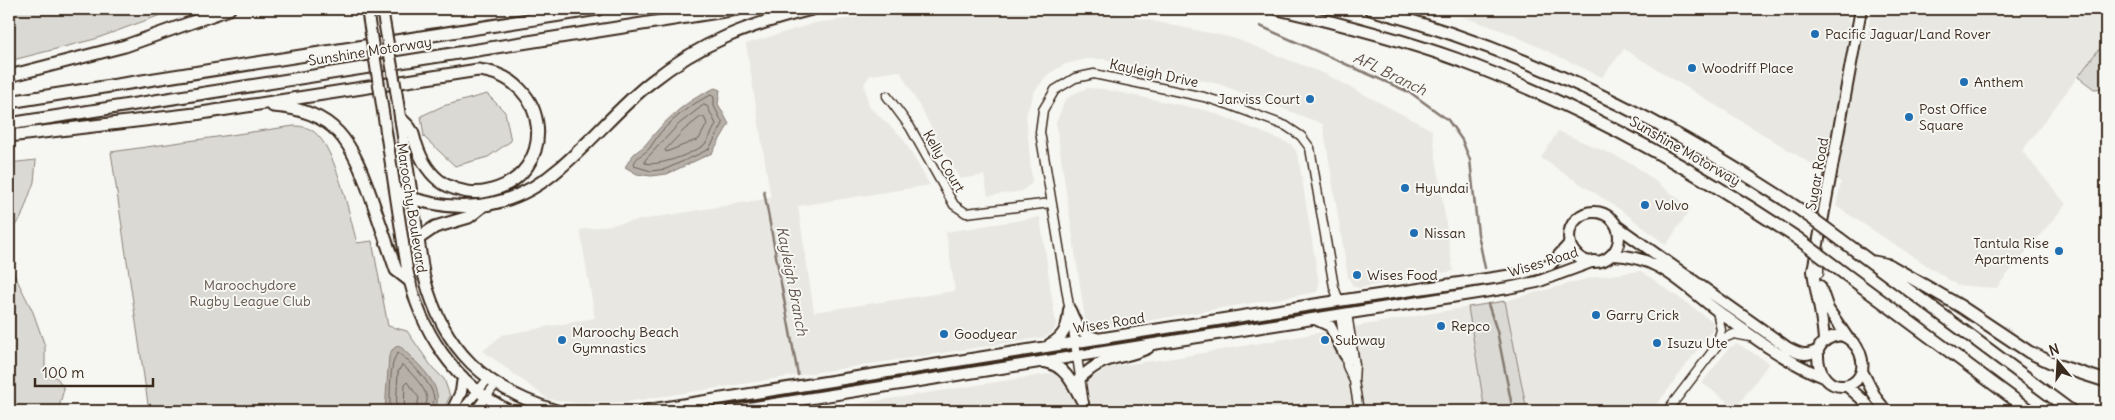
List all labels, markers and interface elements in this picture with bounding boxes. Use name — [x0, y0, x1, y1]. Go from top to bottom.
place label: Pacific Jaguar/Land Rover — [1825, 25, 1991, 43]
marker: Pacific Jaguar/Land Rover — [1809, 28, 1821, 40]
street label: Sunshine Motorway — [307, 32, 433, 70]
water label: AFL Branch — [1350, 48, 1430, 100]
street label: Kayleigh Drive — [1108, 55, 1200, 91]
place label: Woodriff Place — [1702, 59, 1793, 77]
marker: Woodriff Place — [1686, 62, 1698, 74]
place label: Anthem — [1974, 73, 2024, 91]
marker: Anthem — [1958, 76, 1970, 88]
place label: Jarviss Court — [1218, 90, 1300, 108]
marker: Jarviss Court — [1304, 93, 1316, 105]
place label: Post Office Square — [1919, 100, 1987, 134]
marker: Post Office Square — [1903, 111, 1915, 123]
street label: Sunshine Motorway — [1626, 112, 1744, 190]
street label: Kelly Court — [919, 127, 969, 196]
street label: Sugar Road — [1802, 136, 1832, 212]
street label: Maroochy Boulevard — [393, 142, 431, 274]
place label: Hyundai — [1415, 179, 1469, 197]
marker: Hyundai — [1399, 182, 1411, 194]
place label: Volvo — [1655, 196, 1689, 214]
marker: Volvo — [1639, 199, 1651, 211]
place label: Nissan — [1424, 224, 1466, 242]
water label: Kayleigh Branch — [773, 225, 812, 337]
marker: Nissan — [1408, 227, 1420, 239]
place label: Tantula Rise Apartments — [1973, 234, 2049, 268]
street label: Wises Road — [1506, 243, 1580, 281]
marker: Tantula Rise Apartments — [2053, 245, 2065, 257]
place label: Wises Food — [1367, 266, 1438, 284]
marker: Wises Food — [1351, 269, 1363, 281]
park label: Maroochydore Rugby League Club — [189, 276, 311, 310]
place label: Garry Crick — [1606, 306, 1679, 324]
street label: Wises Road — [1072, 308, 1146, 338]
marker: Garry Crick — [1590, 309, 1602, 321]
place label: Repco — [1451, 317, 1490, 335]
marker: Repco — [1435, 320, 1447, 332]
place label: Maroochy Beach Gymnastics — [572, 323, 679, 357]
place label: Goodyear — [954, 325, 1018, 343]
marker: Goodyear — [938, 328, 950, 340]
place label: Subway — [1335, 331, 1386, 349]
marker: Maroochy Beach Gymnastics — [556, 334, 568, 346]
marker: Subway — [1319, 334, 1331, 346]
place label: Isuzu Ute — [1667, 334, 1728, 352]
marker: Isuzu Ute — [1651, 337, 1663, 349]
north arrow — [2032, 338, 2082, 388]
text: N — [2047, 340, 2061, 360]
scale bar — [35, 355, 152, 387]
text: 100 m — [42, 363, 84, 382]

